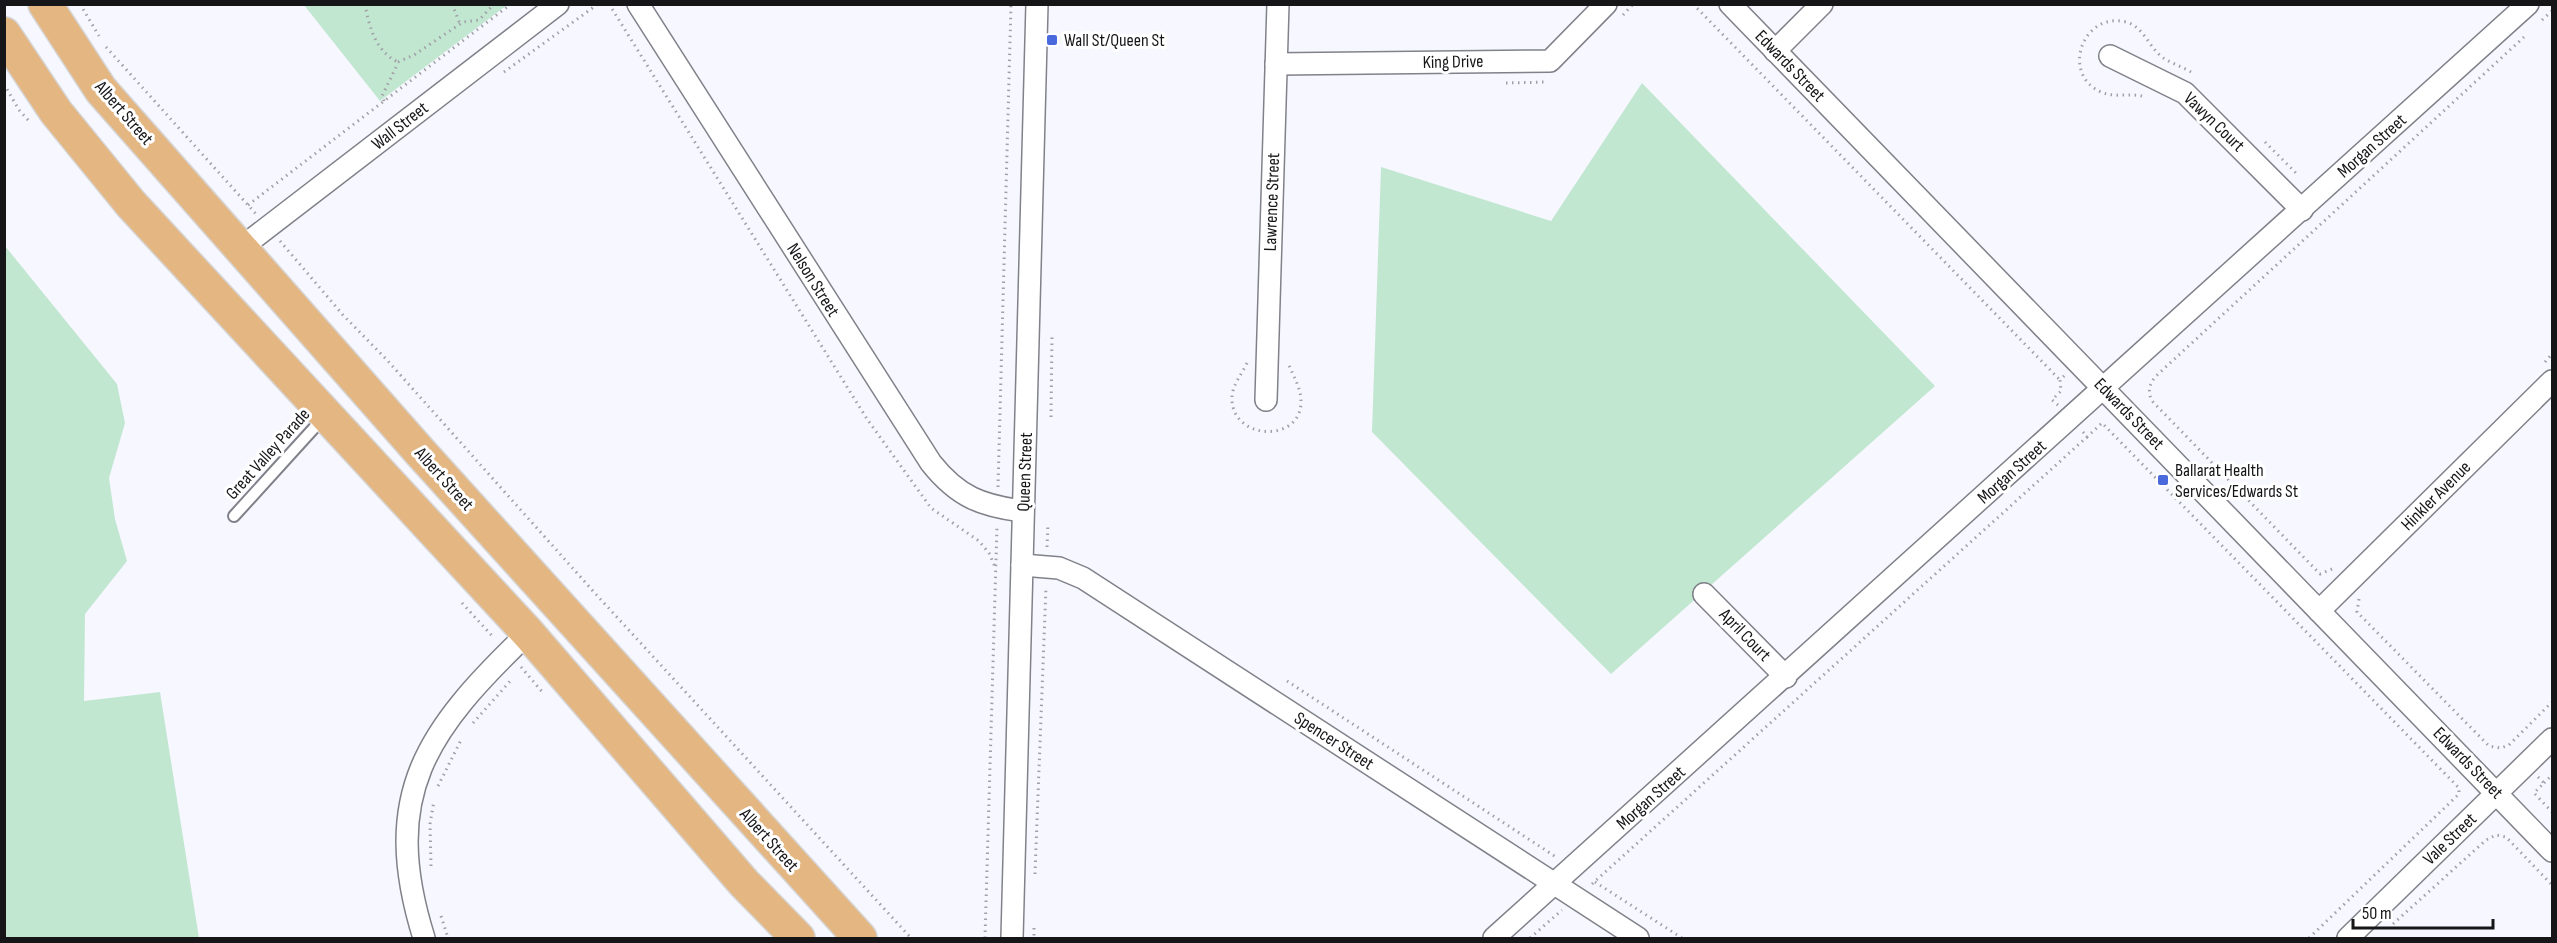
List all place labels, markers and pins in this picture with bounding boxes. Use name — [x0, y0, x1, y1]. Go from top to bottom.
place label: Wall St/Queen St — [1064, 30, 1165, 51]
marker: Wall St/Queen St — [1045, 33, 1059, 47]
place label: Ballarat Health Services/Edwards St — [2175, 460, 2299, 502]
marker: Ballarat Health Services/Edwards St — [2156, 473, 2170, 487]

